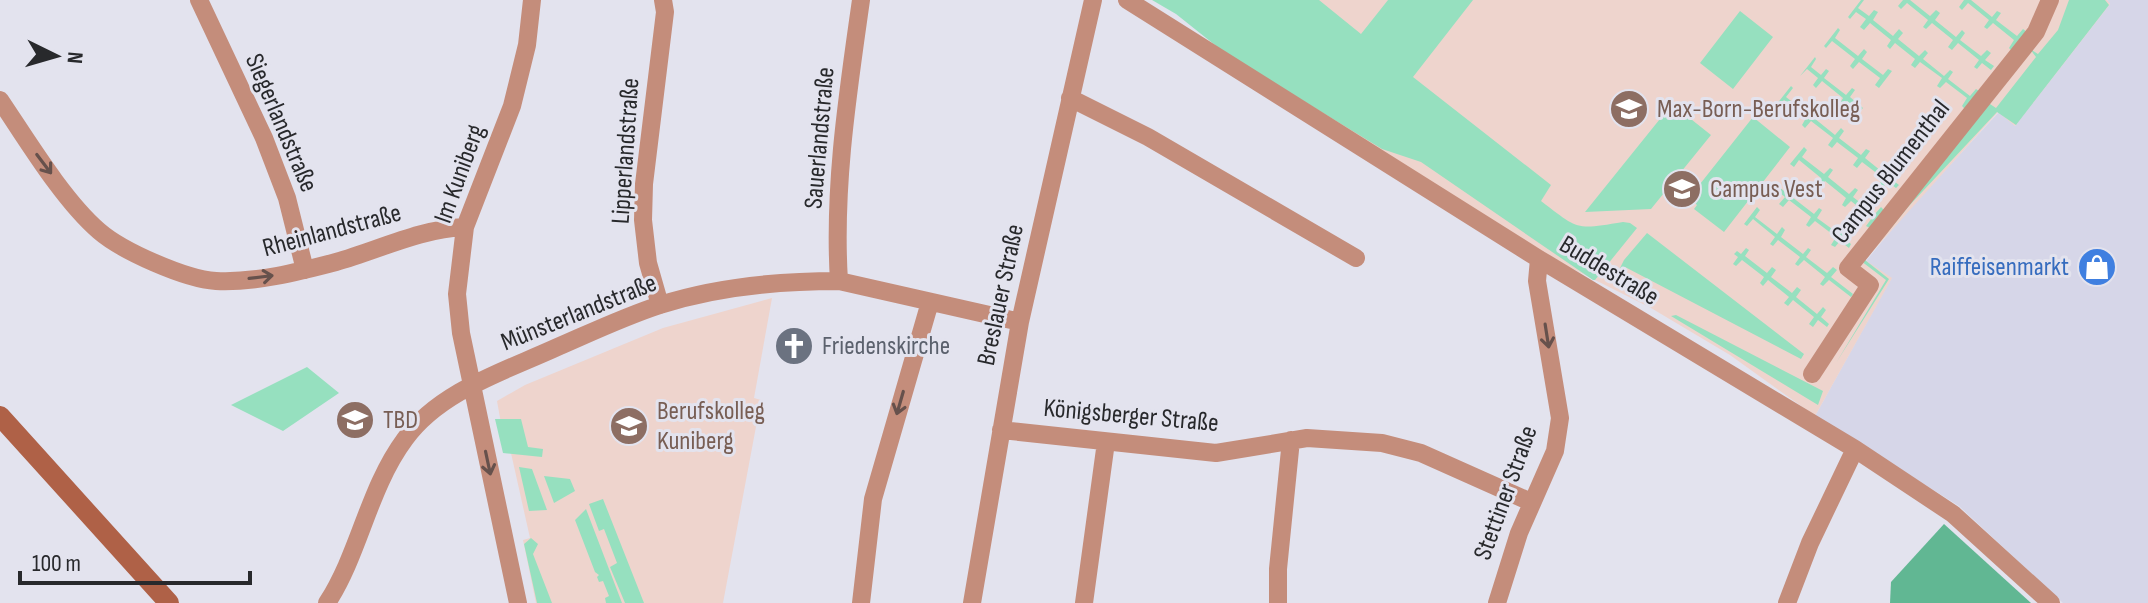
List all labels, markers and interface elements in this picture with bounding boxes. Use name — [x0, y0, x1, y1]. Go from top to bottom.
north arrow — [16, 16, 96, 96]
street label: Siegerlandstraße — [238, 49, 324, 197]
text: N — [60, 51, 88, 65]
street label: Sauerlandstraße — [798, 66, 842, 210]
street label: Lipperlandstraße — [605, 77, 647, 225]
school or university icon: Max-Born-Berufskolleg — [1608, 88, 1650, 130]
place label: Max-Born-Berufskolleg — [1657, 94, 1860, 125]
street label: Campus Blumenthal — [1825, 94, 1957, 250]
street label: Im Kuniberg — [428, 120, 492, 228]
one-way arrow — [36, 153, 52, 175]
school or university icon: Campus Vest — [1661, 168, 1703, 210]
place label: Campus Vest — [1710, 174, 1823, 205]
street label: Rheinlandstraße — [259, 198, 405, 264]
street label: Breslauer Straße — [971, 222, 1031, 368]
street label: Buddestraße — [1554, 229, 1664, 313]
shop icon: Raiffeisenmarkt — [2076, 246, 2118, 288]
place label: Raiffeisenmarkt — [1930, 252, 2069, 283]
street label: Münsterlandstraße — [497, 268, 661, 358]
one-way arrow — [248, 269, 273, 284]
one-way arrow — [1540, 323, 1555, 348]
church icon: Friedenskirche — [773, 325, 815, 367]
place label: Friedenskirche — [822, 331, 950, 362]
one-way arrow — [892, 390, 907, 416]
street label: Königsberger Straße — [1042, 393, 1220, 439]
place label: Berufskolleg Kuniberg — [657, 396, 765, 457]
school or university icon: TBD — [334, 399, 376, 441]
place label: TBD — [383, 405, 418, 436]
school or university icon: Berufskolleg Kuniberg — [608, 405, 650, 447]
street label: Stettiner Straße — [1467, 422, 1545, 564]
one-way arrow — [481, 449, 496, 475]
scale bar — [20, 535, 250, 585]
text: 100 m — [32, 549, 81, 578]

